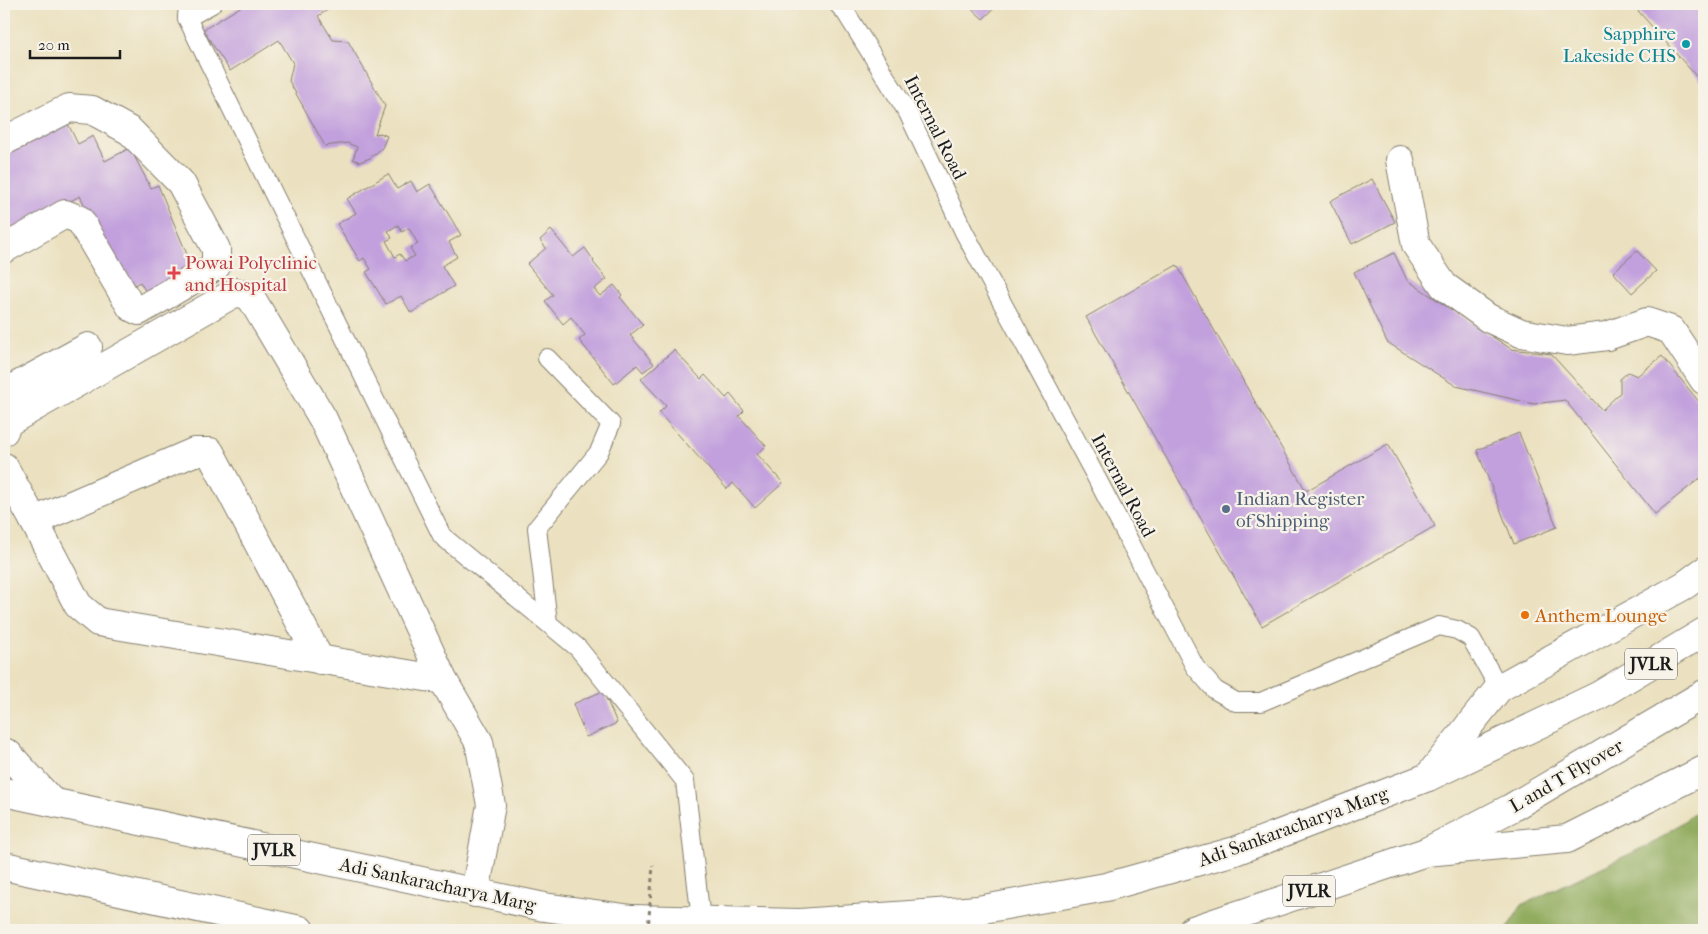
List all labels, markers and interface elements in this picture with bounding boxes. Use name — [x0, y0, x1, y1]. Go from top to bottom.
place label: Sapphire Lakeside CHS — [1563, 23, 1676, 67]
scale bar — [30, 28, 120, 60]
text: 20 m — [38, 36, 70, 54]
marker: Sapphire Lakeside CHS — [1680, 38, 1692, 50]
street label: Internal Road — [899, 72, 971, 184]
place label: Powai Polyclinic and Hospital — [185, 252, 317, 296]
marker: Powai Polyclinic and Hospital — [167, 266, 181, 280]
street label: Internal Road — [1087, 430, 1160, 542]
place label: Indian Register of Shipping — [1236, 488, 1365, 532]
marker: Indian Register of Shipping — [1220, 503, 1232, 515]
place label: Anthem Lounge — [1534, 605, 1667, 627]
marker: Anthem Lounge — [1519, 609, 1531, 621]
road number: JVLR — [1625, 649, 1677, 680]
street label: L and T Flyover — [1506, 734, 1628, 817]
street label: Adi Sankaracharya Marg — [1195, 782, 1392, 872]
road number: JVLR — [248, 834, 300, 866]
street label: Adi Sankaracharya Marg — [337, 853, 539, 917]
road number: JVLR — [1283, 876, 1335, 906]

